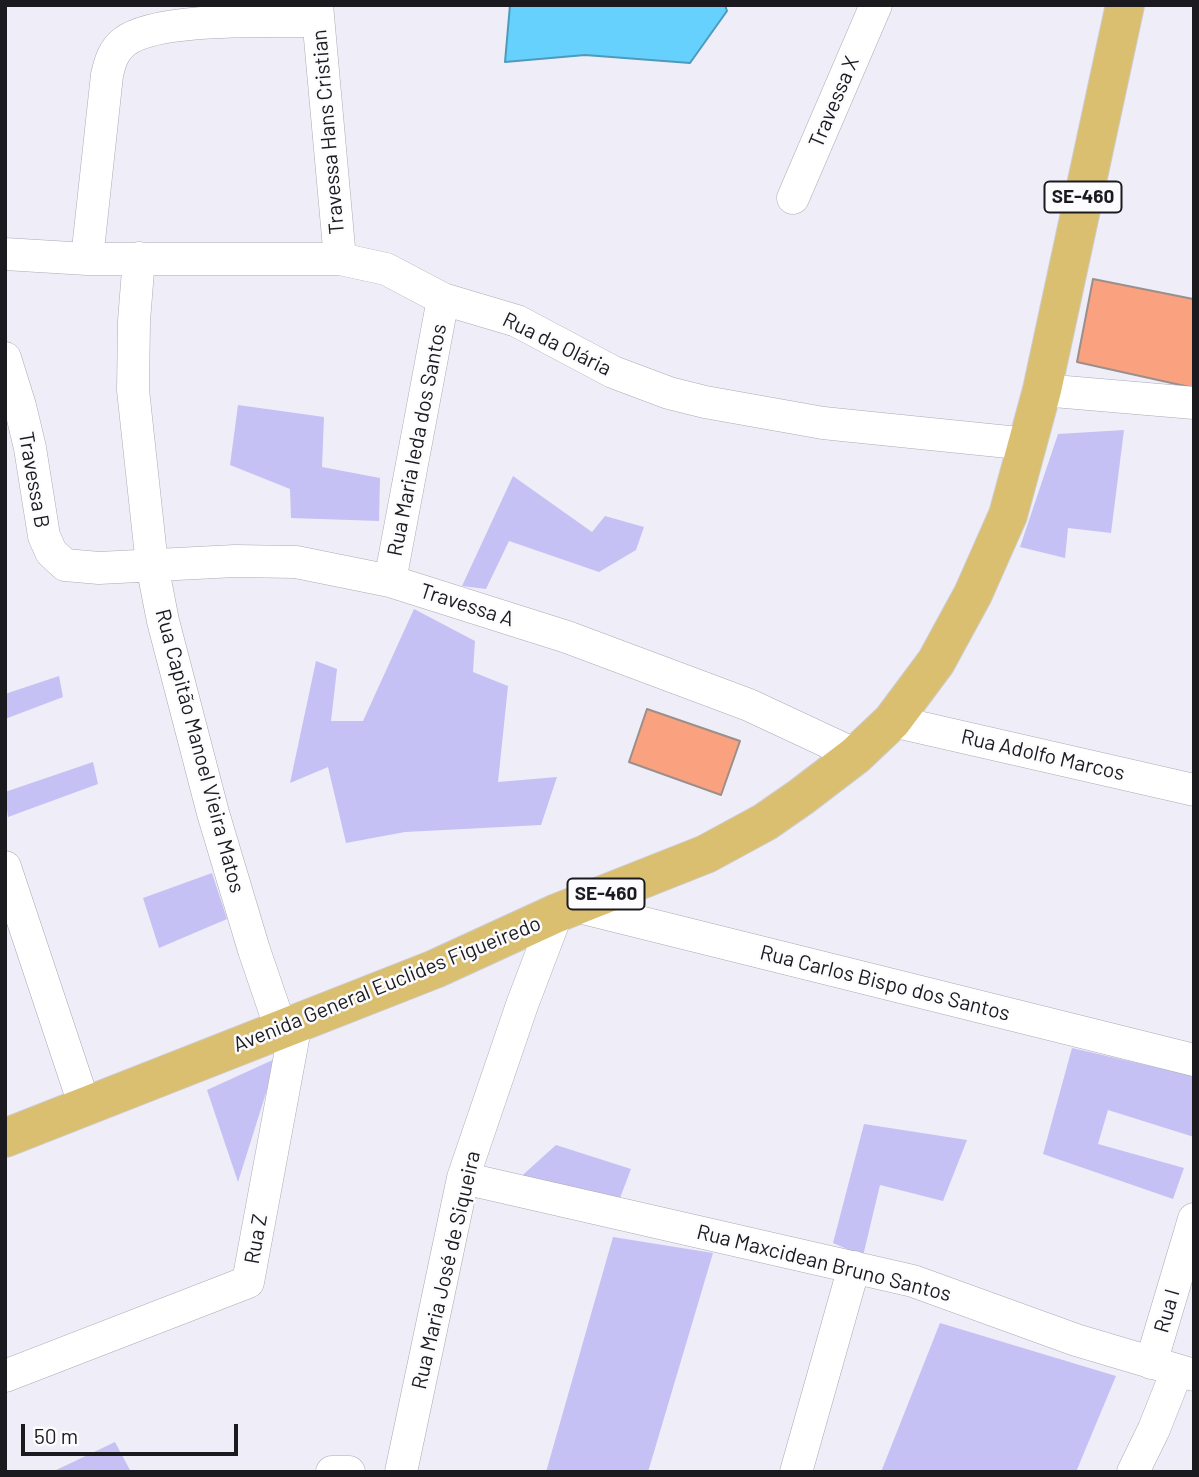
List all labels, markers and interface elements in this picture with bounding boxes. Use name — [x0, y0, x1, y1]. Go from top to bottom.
street label: Travessa Hans Cristian — [306, 29, 350, 235]
street label: Travessa X — [803, 53, 865, 151]
road number: SE-460 — [1044, 182, 1122, 212]
street label: Rua da Olária — [499, 307, 615, 381]
street label: Rua Maria Ieda dos Santos — [382, 322, 452, 558]
street label: Travessa B — [13, 430, 55, 530]
street label: Travessa A — [417, 578, 517, 632]
street label: Rua Capitão Manoel Vieira Matos — [150, 606, 250, 896]
street label: Rua Adolfo Marcos — [959, 724, 1127, 786]
road number: SE-460 — [568, 878, 644, 909]
street label: Avenida General Euclides Figueiredo — [229, 911, 545, 1057]
street label: Rua Carlos Bispo dos Santos — [757, 940, 1013, 1026]
street label: Rua Maria José de Siqueira — [406, 1148, 486, 1392]
street label: Rua Z — [239, 1212, 273, 1266]
street label: Rua Maxcidean Bruno Santos — [694, 1219, 954, 1307]
street label: Rua I — [1149, 1286, 1185, 1336]
scale bar — [24, 1410, 242, 1454]
text: 50 m — [34, 1423, 78, 1448]

